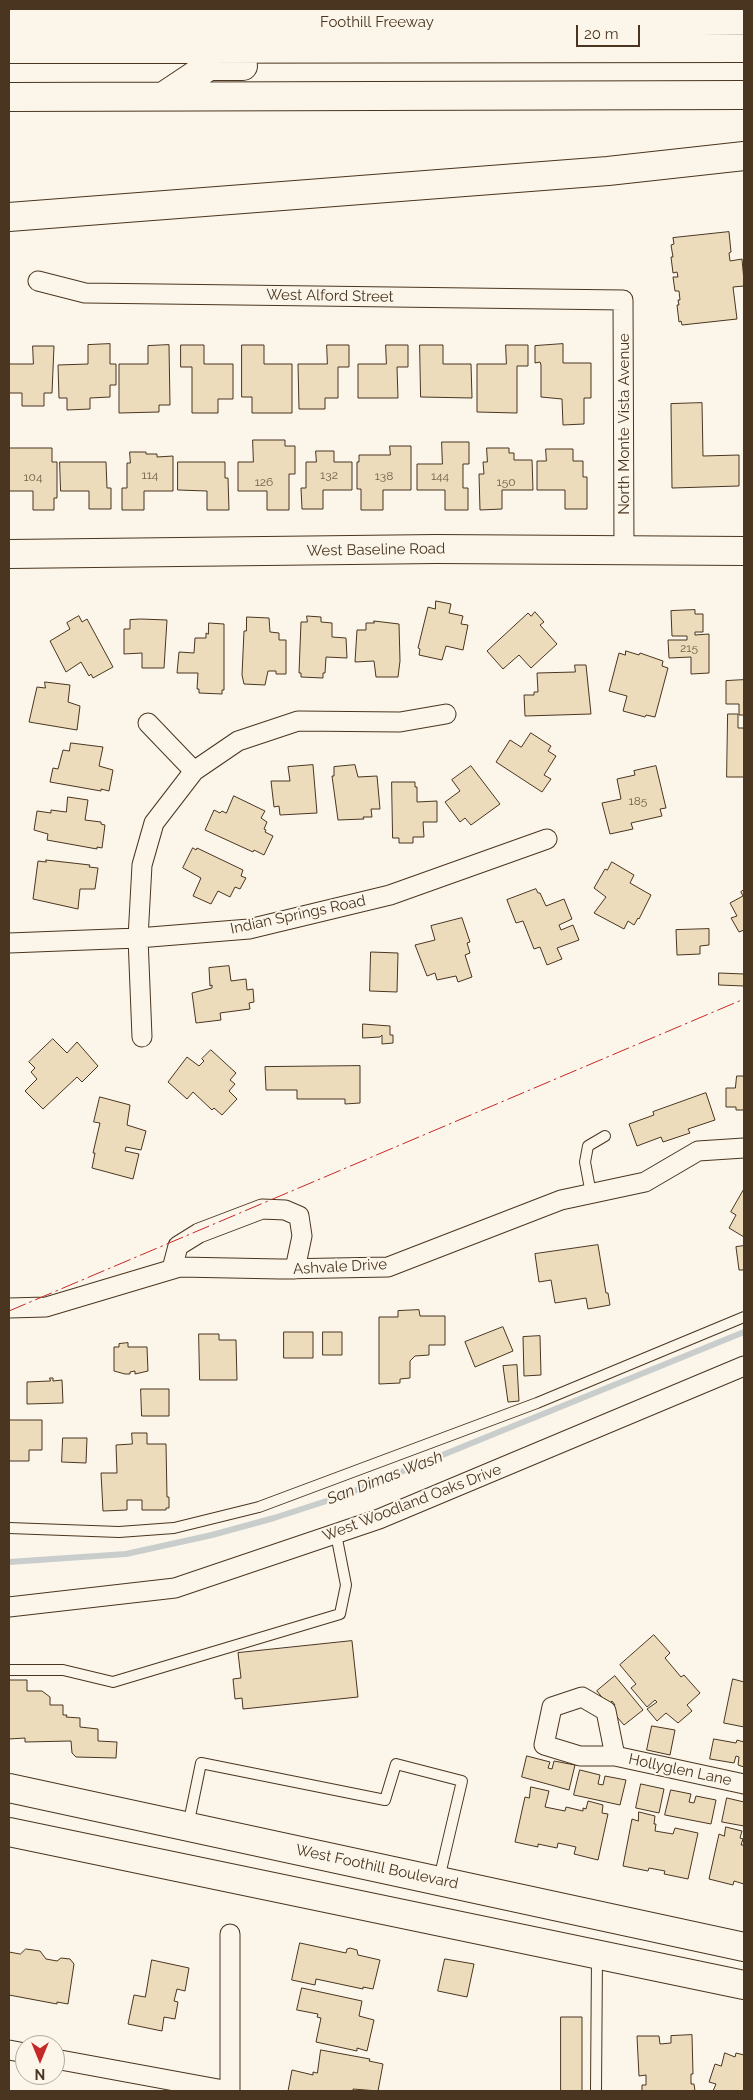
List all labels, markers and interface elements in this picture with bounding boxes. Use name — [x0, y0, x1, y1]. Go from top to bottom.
street label: Foothill Freeway — [320, 13, 434, 31]
scale bar — [578, 15, 642, 47]
text: 20 m — [584, 25, 619, 43]
street label: West Alford Street — [266, 286, 394, 306]
street label: North Monte Vista Avenue — [615, 333, 633, 515]
house number: 114 — [142, 468, 158, 482]
house number: 132 — [320, 468, 338, 482]
house number: 138 — [375, 469, 393, 483]
house number: 144 — [431, 469, 449, 483]
house number: 104 — [23, 470, 43, 484]
house number: 126 — [255, 475, 273, 489]
house number: 150 — [496, 475, 516, 489]
street label: West Baseline Road — [307, 540, 445, 560]
house number: 215 — [680, 641, 698, 655]
house number: 185 — [629, 794, 647, 808]
street label: Indian Springs Road — [229, 892, 367, 938]
street label: Ashvale Drive — [292, 1256, 388, 1278]
water label: San Dimas Wash — [324, 1447, 446, 1509]
street label: West Woodland Oaks Drive — [320, 1461, 504, 1545]
street label: Hollyglen Lane — [627, 1750, 733, 1790]
street label: West Foothill Boulevard — [294, 1841, 460, 1893]
north arrow — [15, 2035, 65, 2085]
text: N — [35, 2066, 45, 2082]

